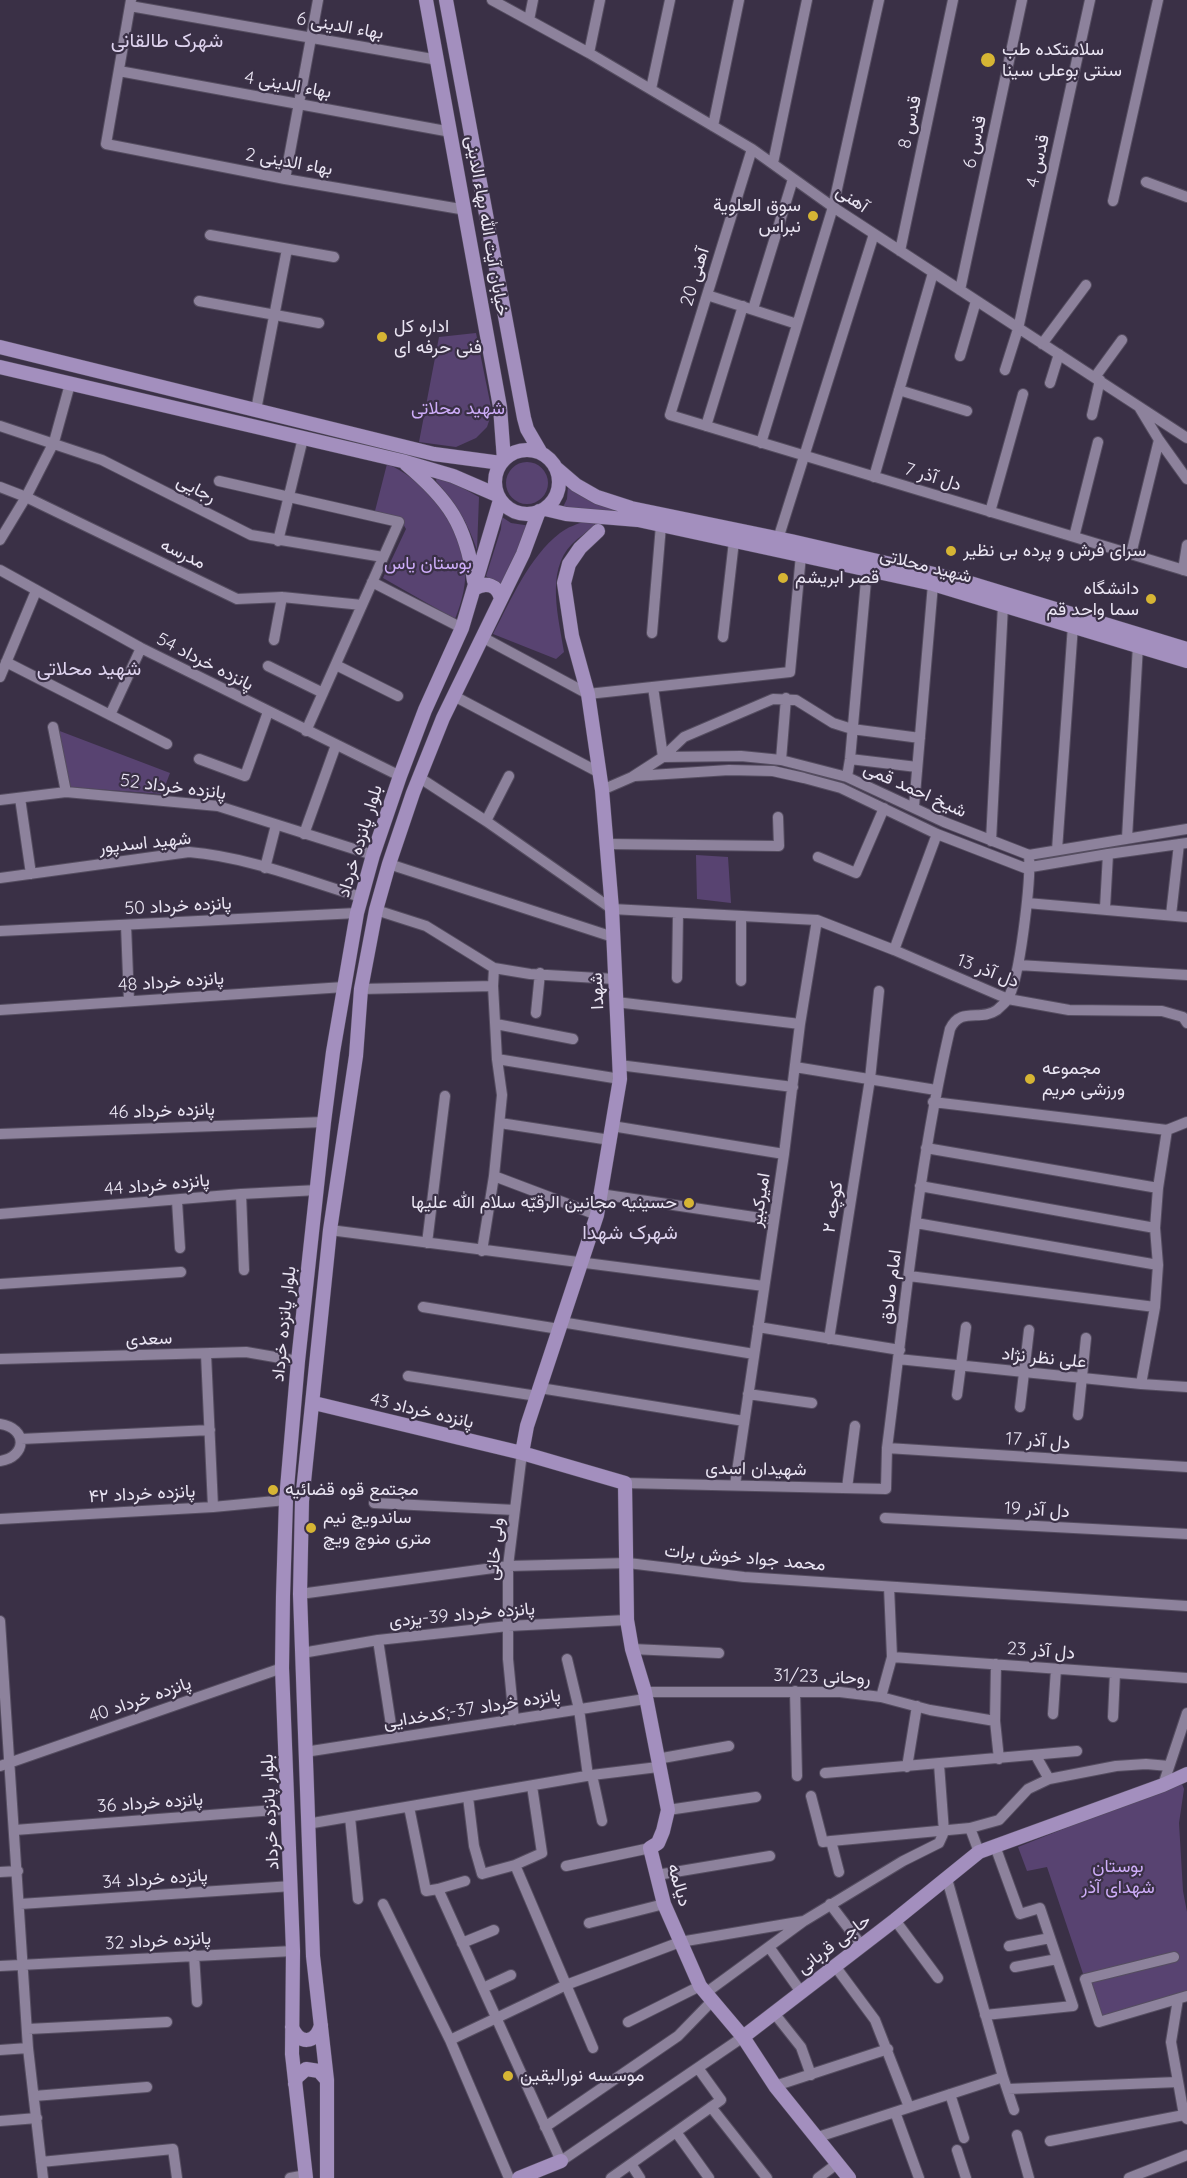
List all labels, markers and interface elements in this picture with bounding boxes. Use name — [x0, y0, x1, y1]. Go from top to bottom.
street label: بهاء الدینی 6 — [295, 8, 385, 44]
district label: شهرک طالقانی — [111, 29, 223, 53]
place label: سلامتکده طب سنتی بوعلی سینا — [1002, 39, 1122, 82]
marker: سلامتکده طب سنتی بوعلی سینا — [979, 51, 997, 69]
street label: بهاء الدینی 4 — [243, 67, 333, 103]
street label: قدس 8 — [894, 93, 926, 151]
street label: قدس 6 — [959, 114, 991, 170]
street label: قدس 4 — [1022, 133, 1054, 189]
street label: خیابان آیت الله بهاء الدینی — [460, 134, 514, 318]
street label: بهاء الدینی 2 — [244, 144, 334, 180]
street label: آهنی — [832, 180, 872, 218]
place label: سوق العلوية نبراس — [713, 195, 801, 238]
marker: سوق العلوية نبراس — [806, 209, 820, 223]
street label: آهنی 20 — [676, 245, 714, 309]
place label: اداره کل فنی حرفه ای — [394, 316, 482, 358]
marker: اداره کل فنی حرفه ای — [375, 330, 389, 344]
park label: شهید محلاتی — [411, 398, 505, 420]
street label: دل آذر 7 — [902, 458, 964, 496]
street label: رجایی — [173, 470, 219, 508]
street label: مدرسه — [157, 534, 209, 574]
place label: سرای فرش و پرده بی نظیر — [963, 540, 1146, 562]
street label: شهید محلاتی — [878, 544, 974, 588]
marker: سرای فرش و پرده بی نظیر — [944, 544, 958, 558]
park label: بوستان یاس — [384, 553, 472, 575]
place label: قصر ابریشم — [795, 567, 879, 589]
marker: قصر ابریشم — [776, 571, 790, 585]
place label: دانشگاه سما واحد قم — [1047, 578, 1139, 620]
marker: دانشگاه سما واحد قم — [1144, 592, 1158, 606]
street label: پانزده خرداد 54 — [153, 628, 257, 696]
district label: شهید محلاتی — [37, 657, 141, 681]
street label: شیخ احمد قمی — [860, 758, 970, 822]
street label: پانزده خرداد 52 — [119, 770, 227, 804]
street label: بلوار پانزده خرداد — [333, 782, 387, 900]
street label: شهید اسدپور — [98, 827, 192, 859]
street label: پانزده خرداد 50 — [124, 892, 232, 920]
street label: دل آذر 13 — [954, 949, 1022, 993]
street label: پانزده خرداد 48 — [117, 968, 225, 996]
street label: شهدا — [585, 972, 609, 1010]
place label: مجموعه ورزشی مریم — [1042, 1058, 1125, 1100]
marker: مجموعه ورزشی مریم — [1023, 1072, 1037, 1086]
street label: پانزده خرداد 46 — [109, 1098, 215, 1124]
street label: پانزده خرداد 44 — [103, 1170, 211, 1200]
street label: امیرکبیر — [745, 1171, 775, 1229]
street label: کوچه ۲ — [818, 1180, 848, 1234]
place label: حسینیه مجانین الرقیّه سلام الله علیها — [411, 1192, 677, 1214]
marker: حسینیه مجانین الرقیّه سلام الله علیها — [682, 1196, 696, 1210]
district label: شهرک شهدا — [582, 1221, 678, 1245]
street label: امام صادق — [876, 1248, 906, 1326]
street label: بلوار پانزده خرداد — [267, 1265, 301, 1383]
street label: سعدی — [125, 1327, 173, 1351]
street label: علی نظر نژاد — [1001, 1343, 1087, 1373]
street label: پانزده خرداد 43 — [368, 1389, 476, 1433]
street label: دل آذر 17 — [1005, 1428, 1071, 1454]
street label: شهیدان اسدی — [705, 1457, 807, 1481]
place label: مجتمع قوه قضائیه — [285, 1479, 419, 1501]
street label: پانزده خرداد ۴۲ — [88, 1480, 196, 1508]
marker: مجتمع قوه قضائیه — [266, 1483, 280, 1497]
street label: دل آذر 19 — [1004, 1497, 1070, 1523]
place label: ساندویچ نیم متری منوچ ویچ — [323, 1507, 431, 1550]
street label: ولی خانی — [481, 1516, 509, 1582]
marker: ساندویچ نیم متری منوچ ویچ — [304, 1521, 318, 1535]
street label: محمد جواد خوش برات — [664, 1540, 826, 1576]
street label: پانزده خرداد 39-یزدی — [388, 1598, 536, 1632]
street label: دل آذر 23 — [1006, 1638, 1076, 1664]
street label: روحانی 31/23 — [773, 1665, 871, 1689]
street label: پانزده خرداد 40 — [86, 1672, 194, 1728]
street label: پانزده خرداد 37-;کدخدایی — [382, 1684, 562, 1734]
street label: بلوار پانزده خرداد — [256, 1753, 284, 1871]
street label: پانزده خرداد 36 — [96, 1789, 204, 1817]
park label: بوستان شهدای آذر — [1081, 1856, 1155, 1898]
street label: دیالمه — [663, 1861, 695, 1909]
street label: پانزده خرداد 34 — [102, 1865, 208, 1893]
street label: حاجی قربانی — [793, 1909, 875, 1979]
street label: پانزده خرداد 32 — [104, 1927, 212, 1955]
place label: موسسه نورالیقین — [520, 2065, 644, 2087]
marker: موسسه نورالیقین — [501, 2069, 515, 2083]

